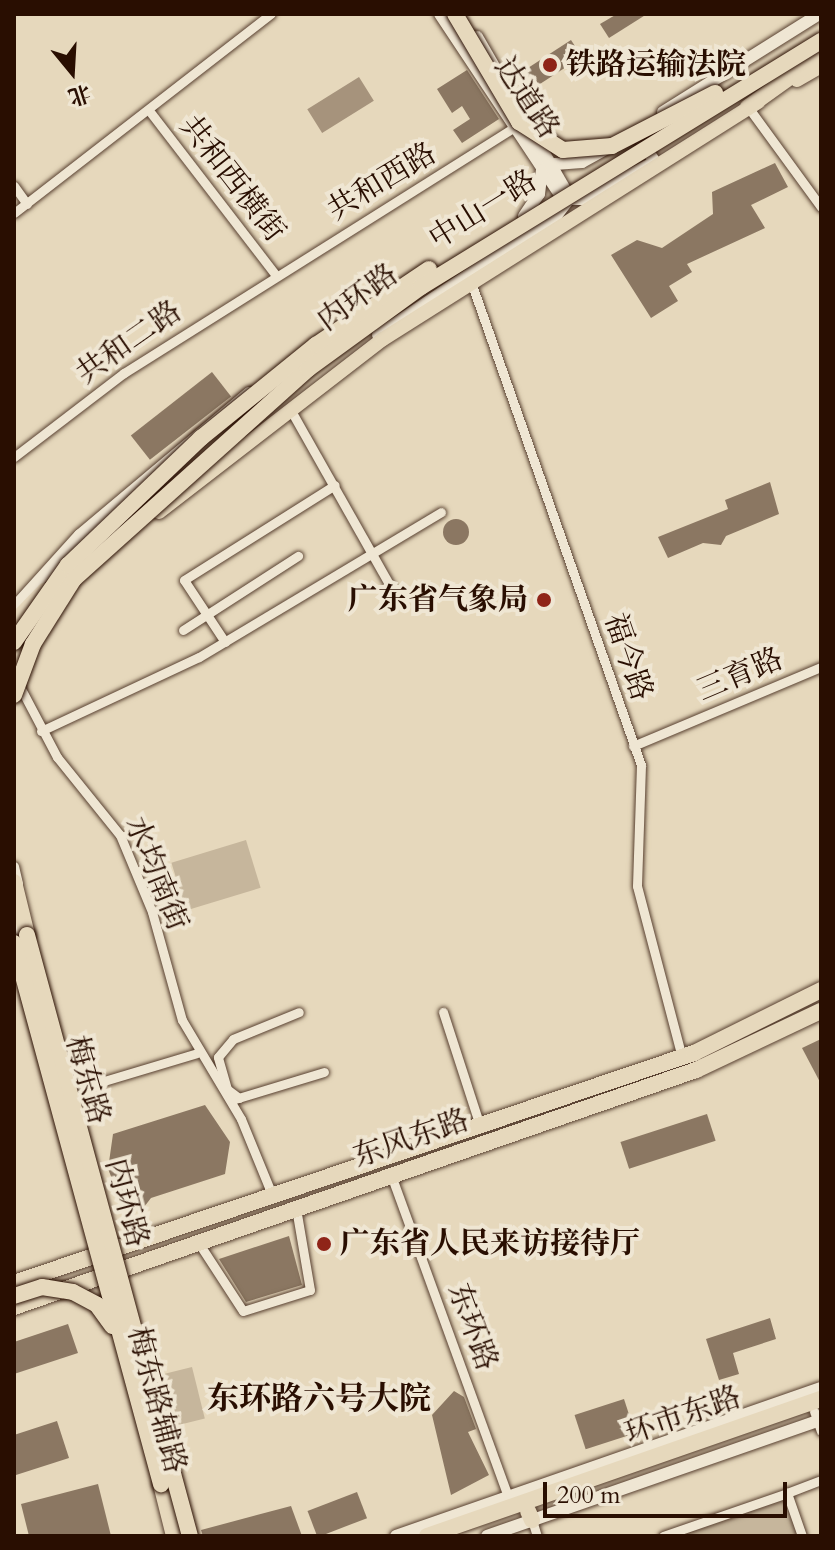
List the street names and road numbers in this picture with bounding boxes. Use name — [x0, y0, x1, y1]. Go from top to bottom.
street label: 达道路 — [486, 51, 566, 145]
street label: 共和西横街 — [172, 109, 292, 249]
street label: 共和西路 — [321, 136, 443, 228]
street label: 中山一路 — [423, 163, 543, 257]
street label: 内环路 — [311, 257, 405, 339]
street label: 共和二路 — [70, 294, 188, 392]
street label: 福今路 — [596, 609, 660, 705]
street label: 三育路 — [692, 641, 788, 709]
street label: 水均南街 — [117, 812, 195, 936]
street label: 梅东路 — [57, 1032, 117, 1128]
street label: 东风东路 — [348, 1102, 474, 1176]
street label: 内环路 — [97, 1155, 155, 1251]
street label: 东环路 — [440, 1279, 504, 1375]
street label: 梅东路辅路 — [119, 1323, 193, 1477]
street label: 环市东路 — [620, 1379, 746, 1453]

